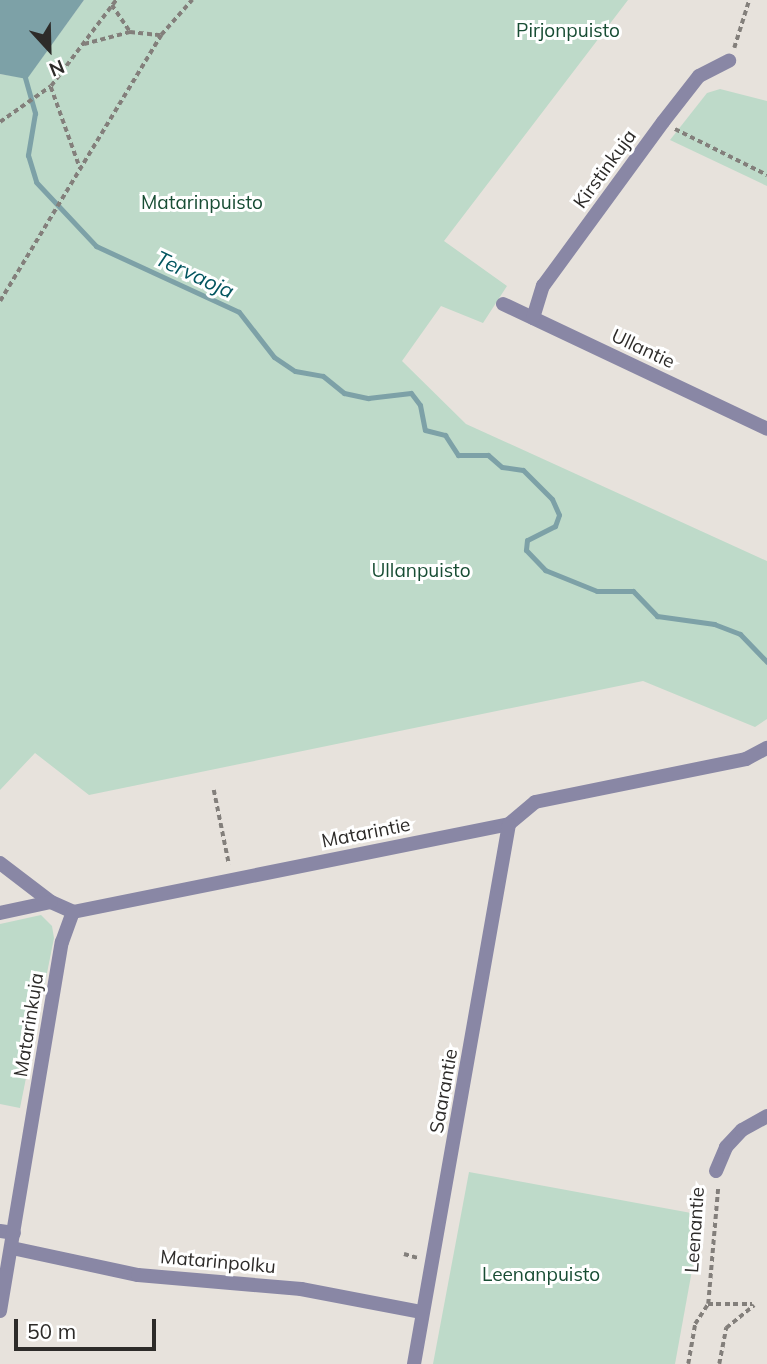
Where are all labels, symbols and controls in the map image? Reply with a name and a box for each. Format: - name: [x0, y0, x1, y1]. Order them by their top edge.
- north arrow: [14, 14, 84, 84]
- park label: Pirjonpuisto: [516, 20, 620, 42]
- text: N: [46, 55, 68, 82]
- street label: Kirstinkuja: [569, 125, 641, 213]
- park label: Matarinpuisto: [141, 192, 263, 214]
- water label: Tervaoja: [152, 245, 238, 303]
- street label: Ullantie: [608, 325, 678, 373]
- park label: Ullanpuisto: [371, 560, 471, 582]
- street label: Matarintie: [320, 813, 412, 853]
- street label: Matarinkuja: [10, 971, 48, 1079]
- street label: Saarantie: [425, 1047, 463, 1135]
- street label: Leenantie: [681, 1186, 709, 1274]
- street label: Matarinpolku: [159, 1246, 277, 1278]
- park label: Leenanpuisto: [482, 1264, 600, 1286]
- scale bar: [18, 1304, 159, 1348]
- text: 50 m: [27, 1318, 76, 1344]

